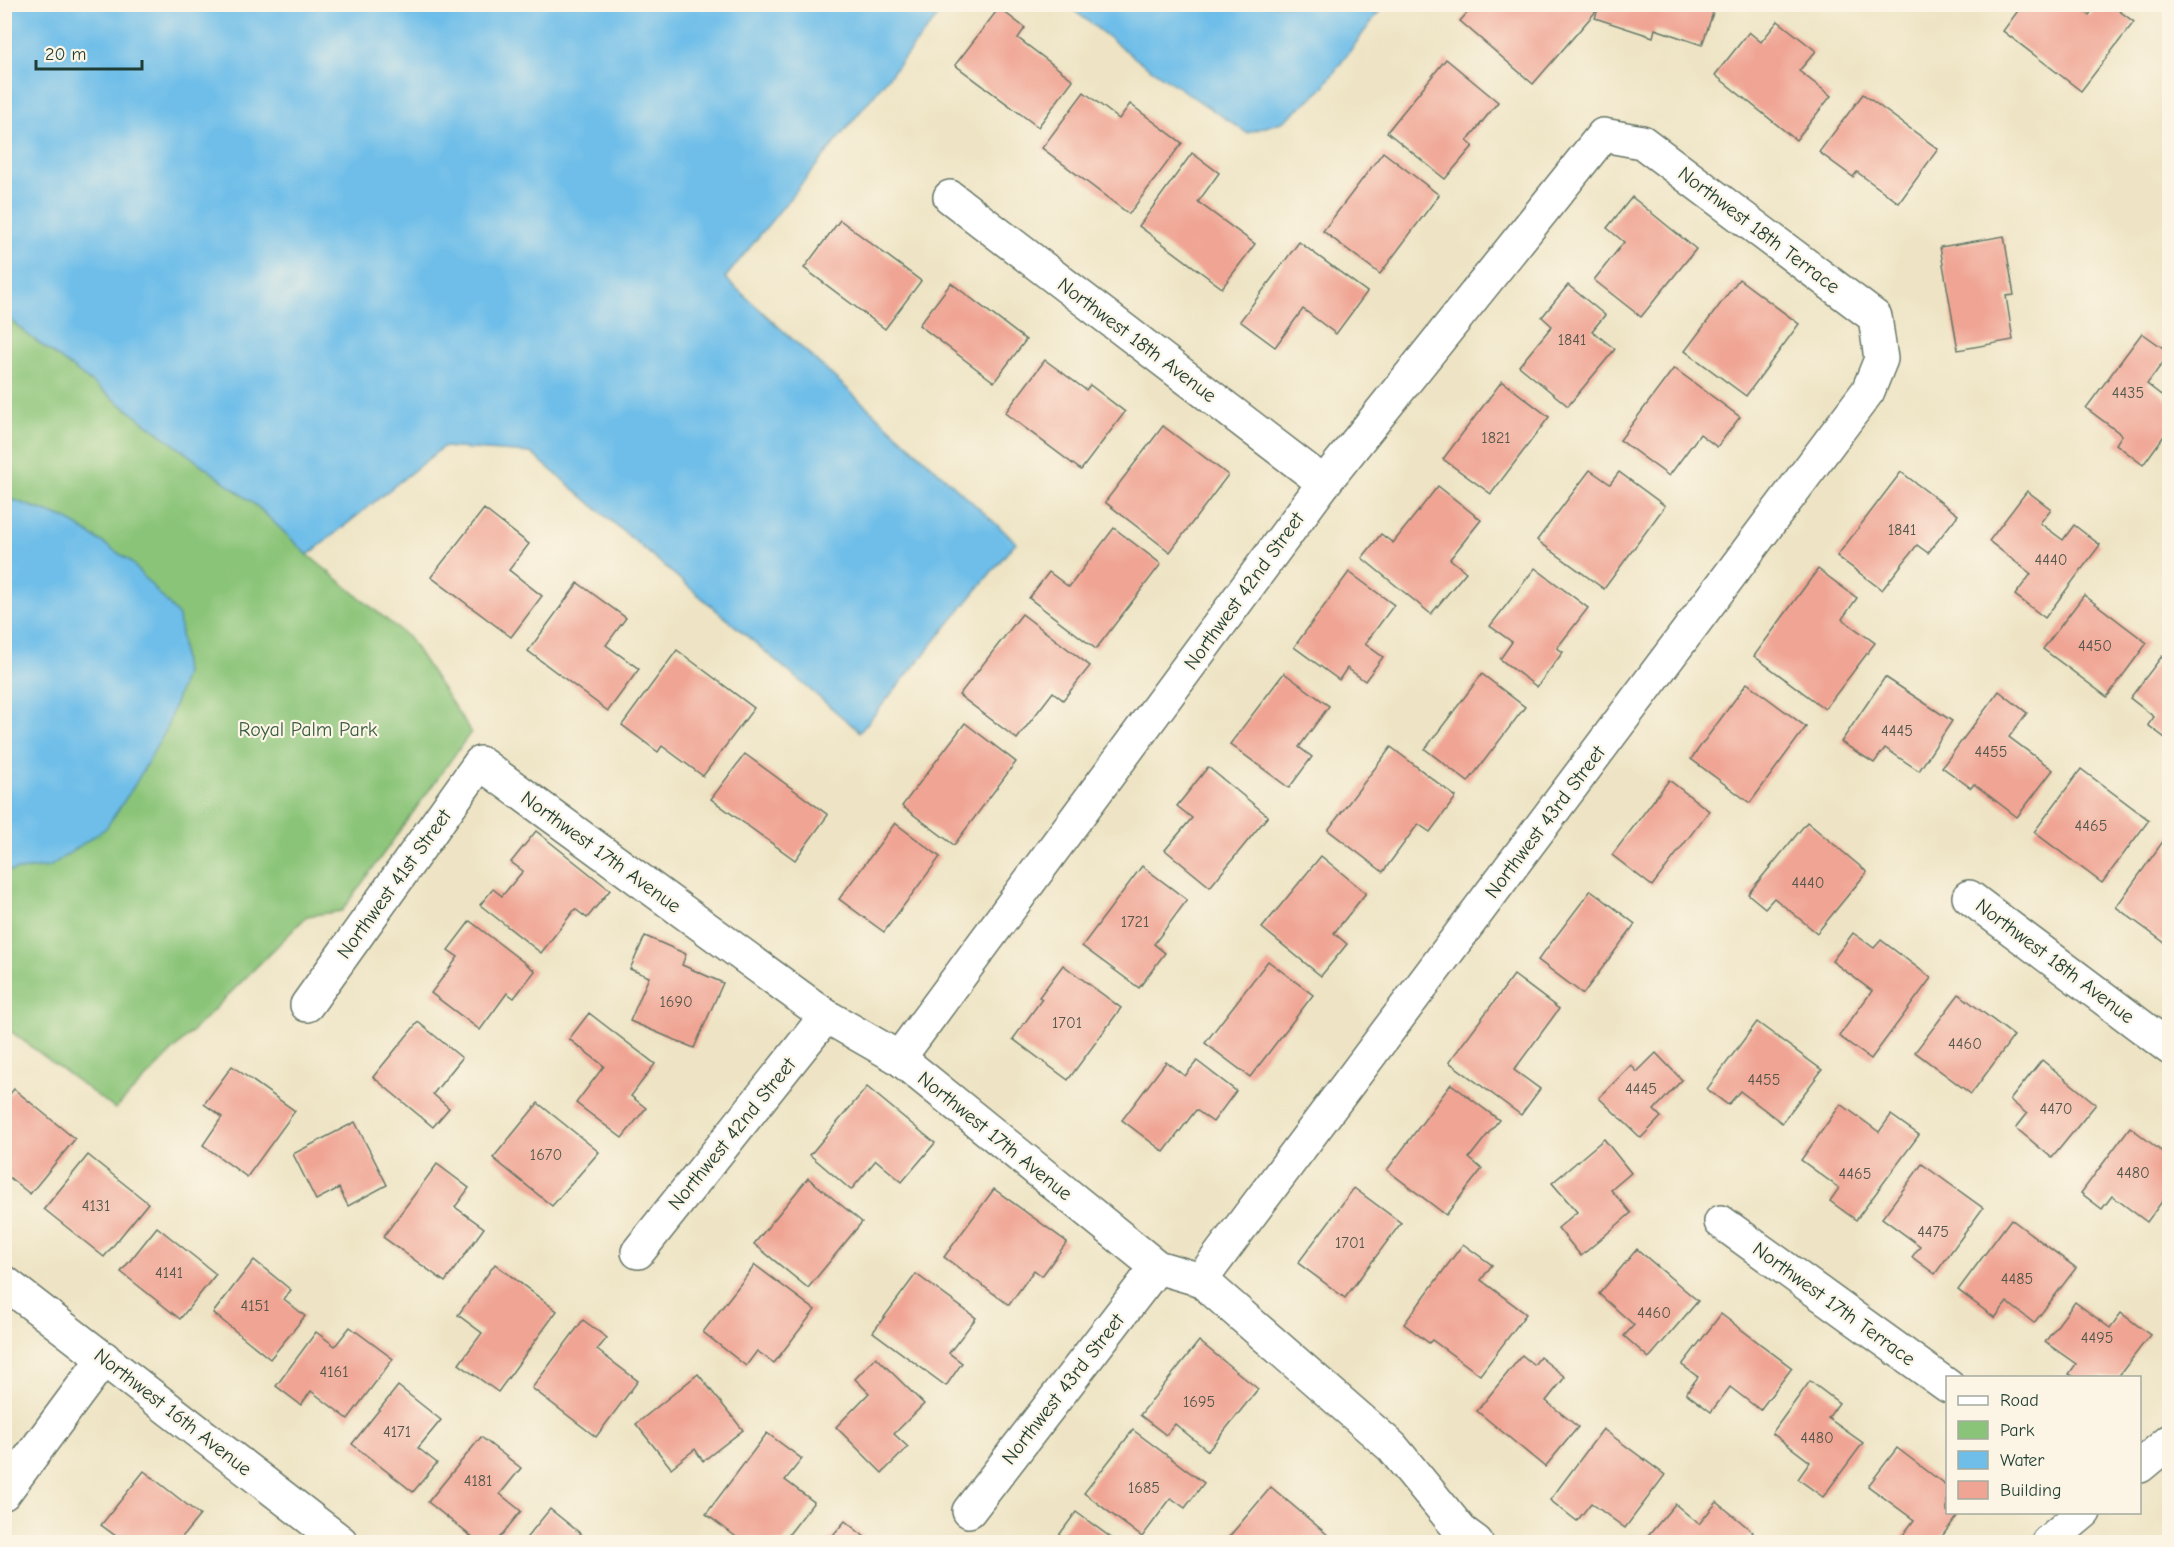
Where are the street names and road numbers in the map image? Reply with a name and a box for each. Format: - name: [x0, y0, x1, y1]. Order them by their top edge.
- street label: Northwest 18th Terrace: [1674, 162, 1844, 298]
- street label: Northwest 18th Avenue: [1053, 273, 1221, 407]
- street label: Northwest 42nd Street: [1179, 507, 1310, 674]
- street label: Northwest 43rd Street: [1480, 740, 1611, 903]
- street label: Northwest 17th Avenue: [517, 786, 685, 918]
- street label: Northwest 41st Street: [332, 804, 457, 963]
- street label: Northwest 18th Avenue: [1971, 894, 2139, 1028]
- street label: Northwest 42nd Street: [664, 1052, 801, 1215]
- street label: Northwest 17th Avenue: [913, 1067, 1077, 1205]
- street label: Northwest 17th Terrace: [1748, 1237, 1920, 1371]
- street label: Northwest 43rd Street: [997, 1308, 1130, 1469]
- street label: Northwest 16th Avenue: [90, 1343, 256, 1481]

